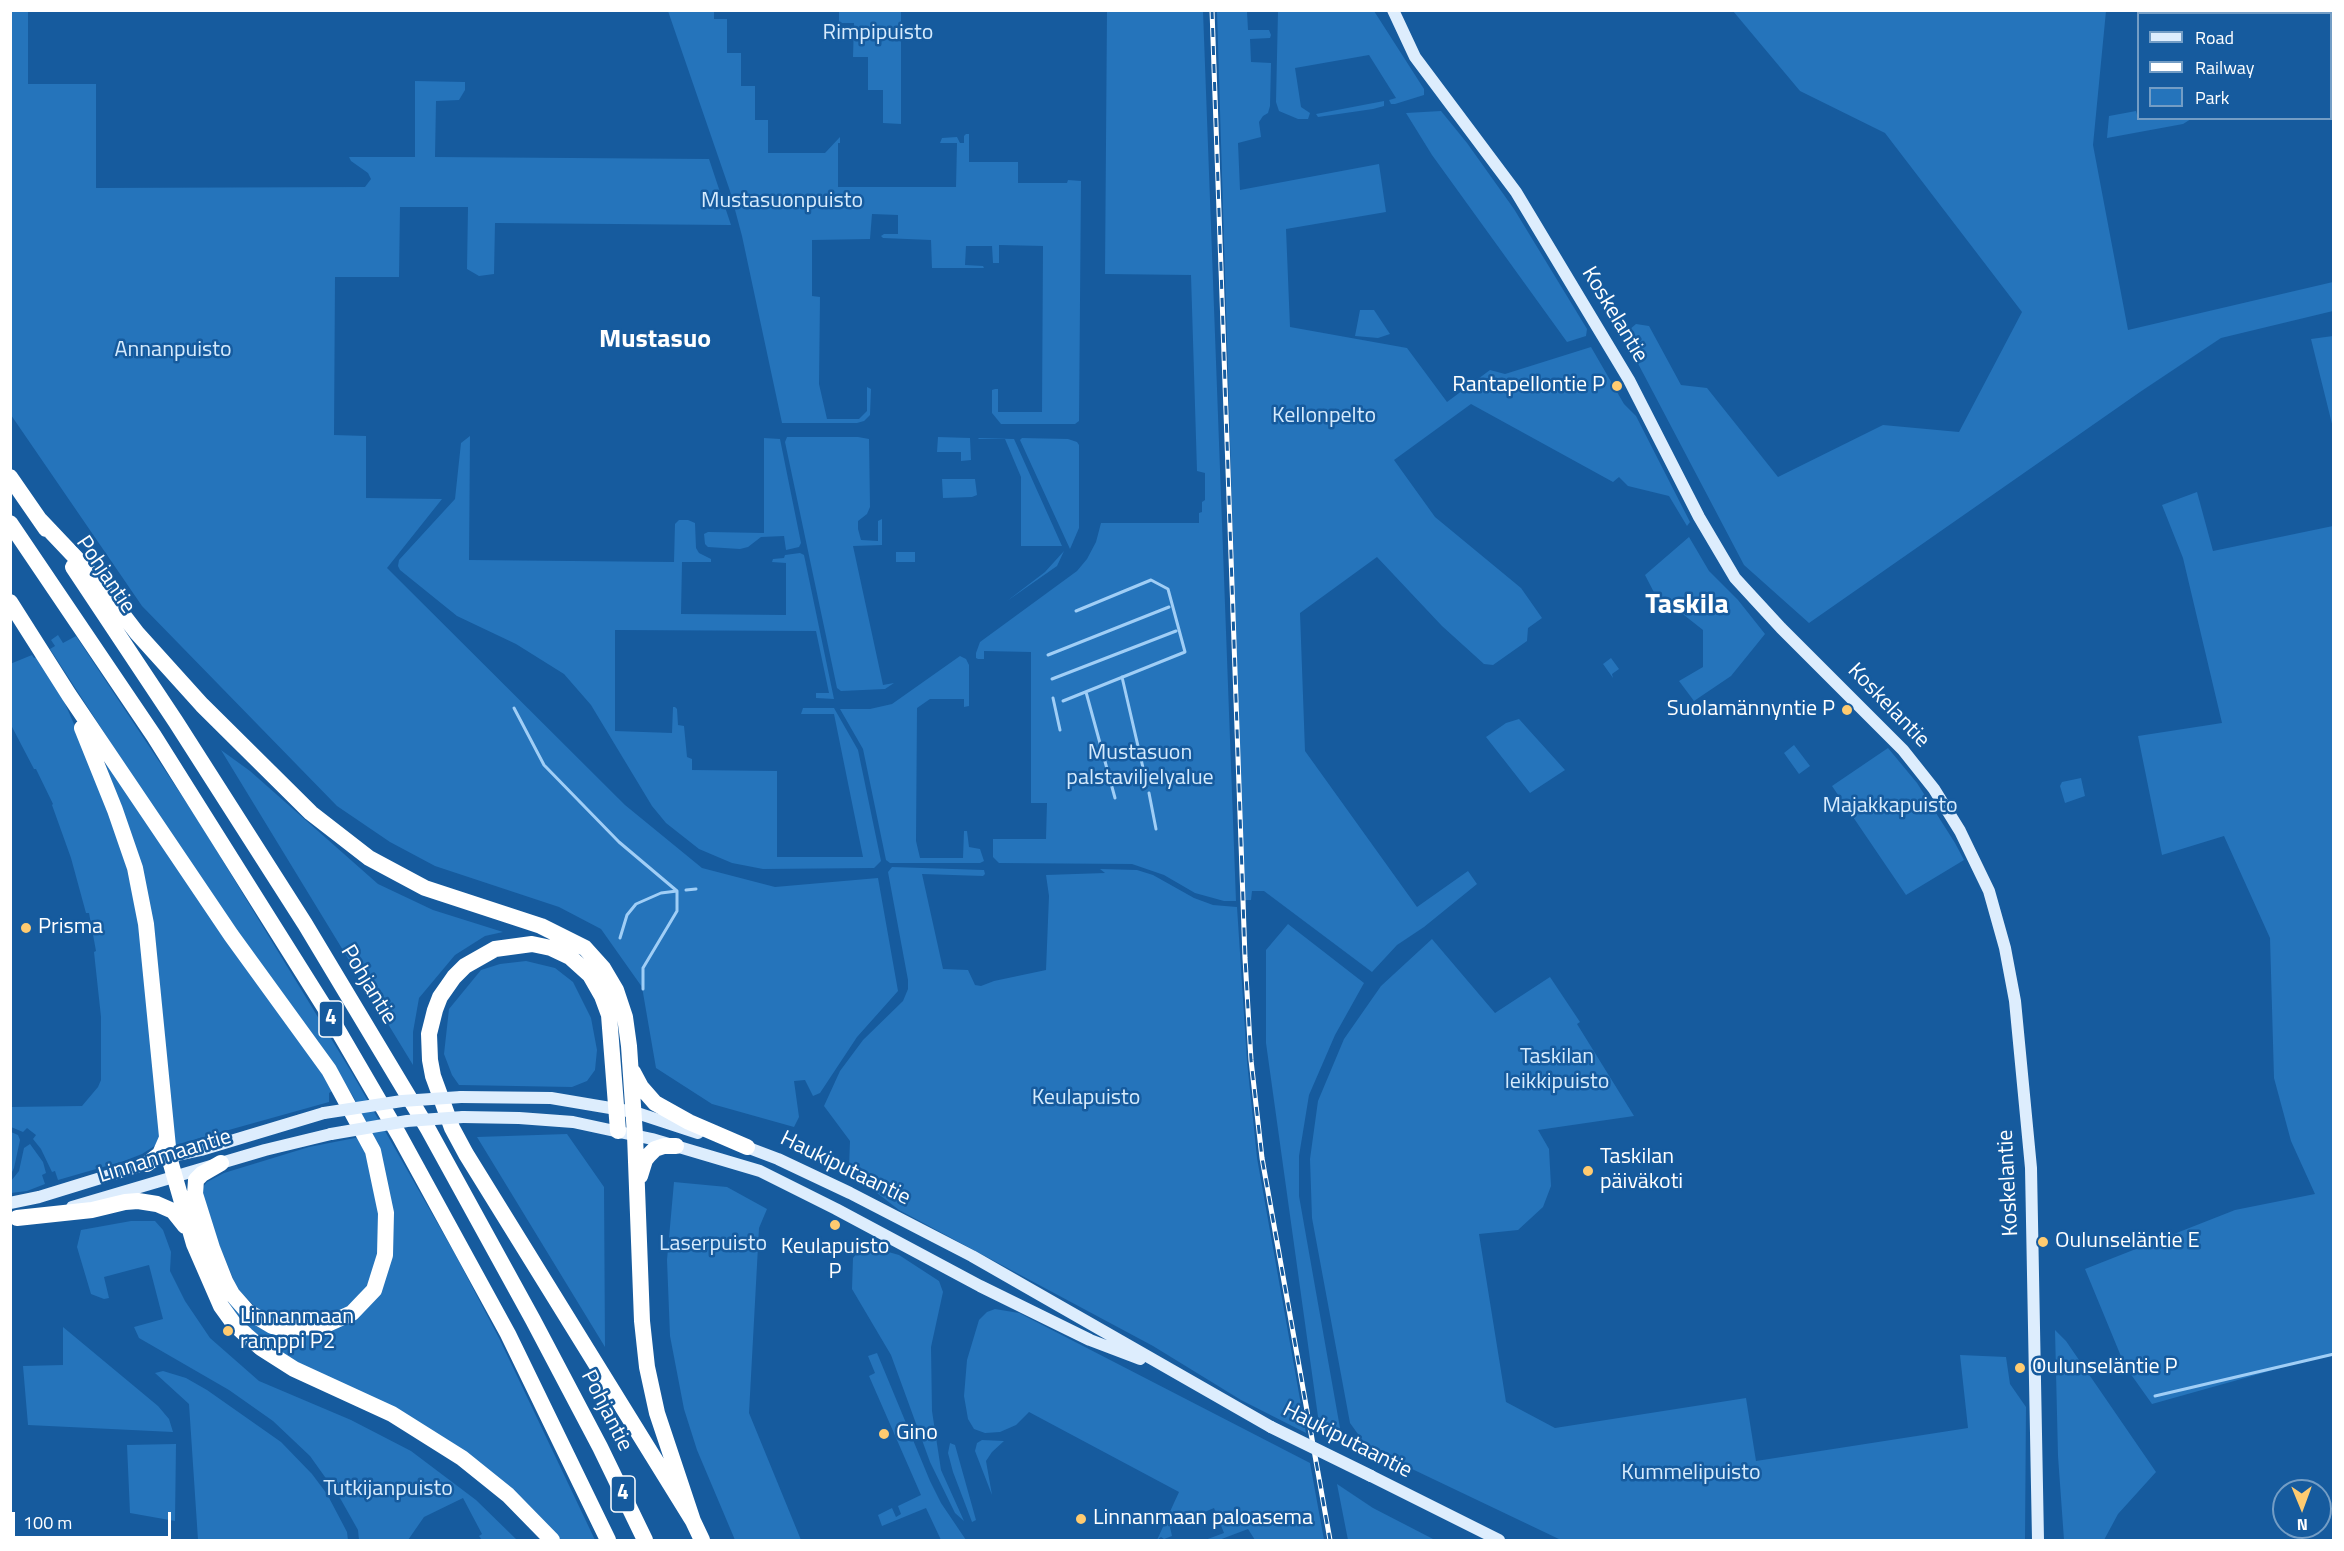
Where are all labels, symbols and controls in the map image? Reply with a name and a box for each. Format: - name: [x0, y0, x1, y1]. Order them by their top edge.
- legend: [2137, 12, 2332, 120]
- park label: Rimpipuisto: [823, 21, 933, 47]
- text: Road: [2195, 24, 2234, 51]
- text: Railway: [2195, 54, 2254, 81]
- text: Park: [2195, 84, 2229, 111]
- park label: Mustasuonpuisto: [701, 189, 863, 215]
- street label: Koskelantie: [1575, 262, 1653, 368]
- district label: Mustasuo: [599, 325, 711, 357]
- park label: Annanpuisto: [114, 338, 232, 364]
- place label: Rantapellontie P: [1452, 373, 1605, 399]
- marker: Rantapellontie P: [1610, 379, 1624, 393]
- park label: Kellonpelto: [1272, 404, 1376, 430]
- street label: Pohjantie: [70, 531, 140, 619]
- district label: Taskila: [1645, 589, 1729, 623]
- street label: Koskelantie: [1841, 658, 1935, 754]
- place label: Suolamännyntie P: [1667, 697, 1835, 723]
- marker: Suolamännyntie P: [1840, 703, 1854, 717]
- park label: Mustasuon palstaviljelyalue: [1066, 741, 1214, 792]
- park label: Majakkapuisto: [1822, 794, 1958, 820]
- place label: Prisma: [38, 915, 103, 941]
- marker: Prisma: [19, 921, 33, 935]
- street label: Pohjantie: [334, 941, 402, 1029]
- road number: 4: [319, 1001, 343, 1037]
- park label: Taskilan leikkipuisto: [1505, 1045, 1609, 1096]
- park label: Keulapuisto: [1032, 1086, 1140, 1112]
- street label: Linnanmaantie: [95, 1124, 235, 1190]
- street label: Haukiputaantie: [776, 1126, 914, 1212]
- street label: Koskelantie: [1993, 1129, 2025, 1237]
- place label: Taskilan päiväkoti: [1600, 1145, 1683, 1196]
- marker: Taskilan päiväkoti: [1581, 1164, 1595, 1178]
- marker: Keulapuisto P: [828, 1218, 842, 1232]
- place label: Oulunseläntie E: [2055, 1229, 2200, 1255]
- park label: Laserpuisto: [659, 1232, 767, 1258]
- place label: Keulapuisto P: [781, 1235, 889, 1286]
- marker: Oulunseläntie E: [2036, 1235, 2050, 1249]
- place label: Linnanmaan ramppi P2: [240, 1305, 354, 1356]
- marker: Linnanmaan ramppi P2: [221, 1324, 235, 1338]
- place label: Oulunseläntie P: [2032, 1355, 2178, 1381]
- marker: Oulunseläntie P: [2013, 1361, 2027, 1375]
- street label: Pohjantie: [574, 1366, 638, 1456]
- street label: Haukiputaantie: [1278, 1397, 1416, 1485]
- place label: Gino: [896, 1421, 938, 1447]
- marker: Gino: [877, 1427, 891, 1441]
- park label: Kummelipuisto: [1621, 1461, 1761, 1487]
- road number: 4: [611, 1476, 635, 1512]
- park label: Tutkijanpuisto: [323, 1477, 453, 1503]
- north arrow: [2272, 1479, 2332, 1539]
- scale bar: [15, 1500, 174, 1538]
- place label: Linnanmaan paloasema: [1093, 1506, 1313, 1532]
- text: 100 m: [23, 1509, 72, 1536]
- marker: Linnanmaan paloasema: [1074, 1512, 1088, 1526]
- text: N: [2297, 1513, 2308, 1537]

